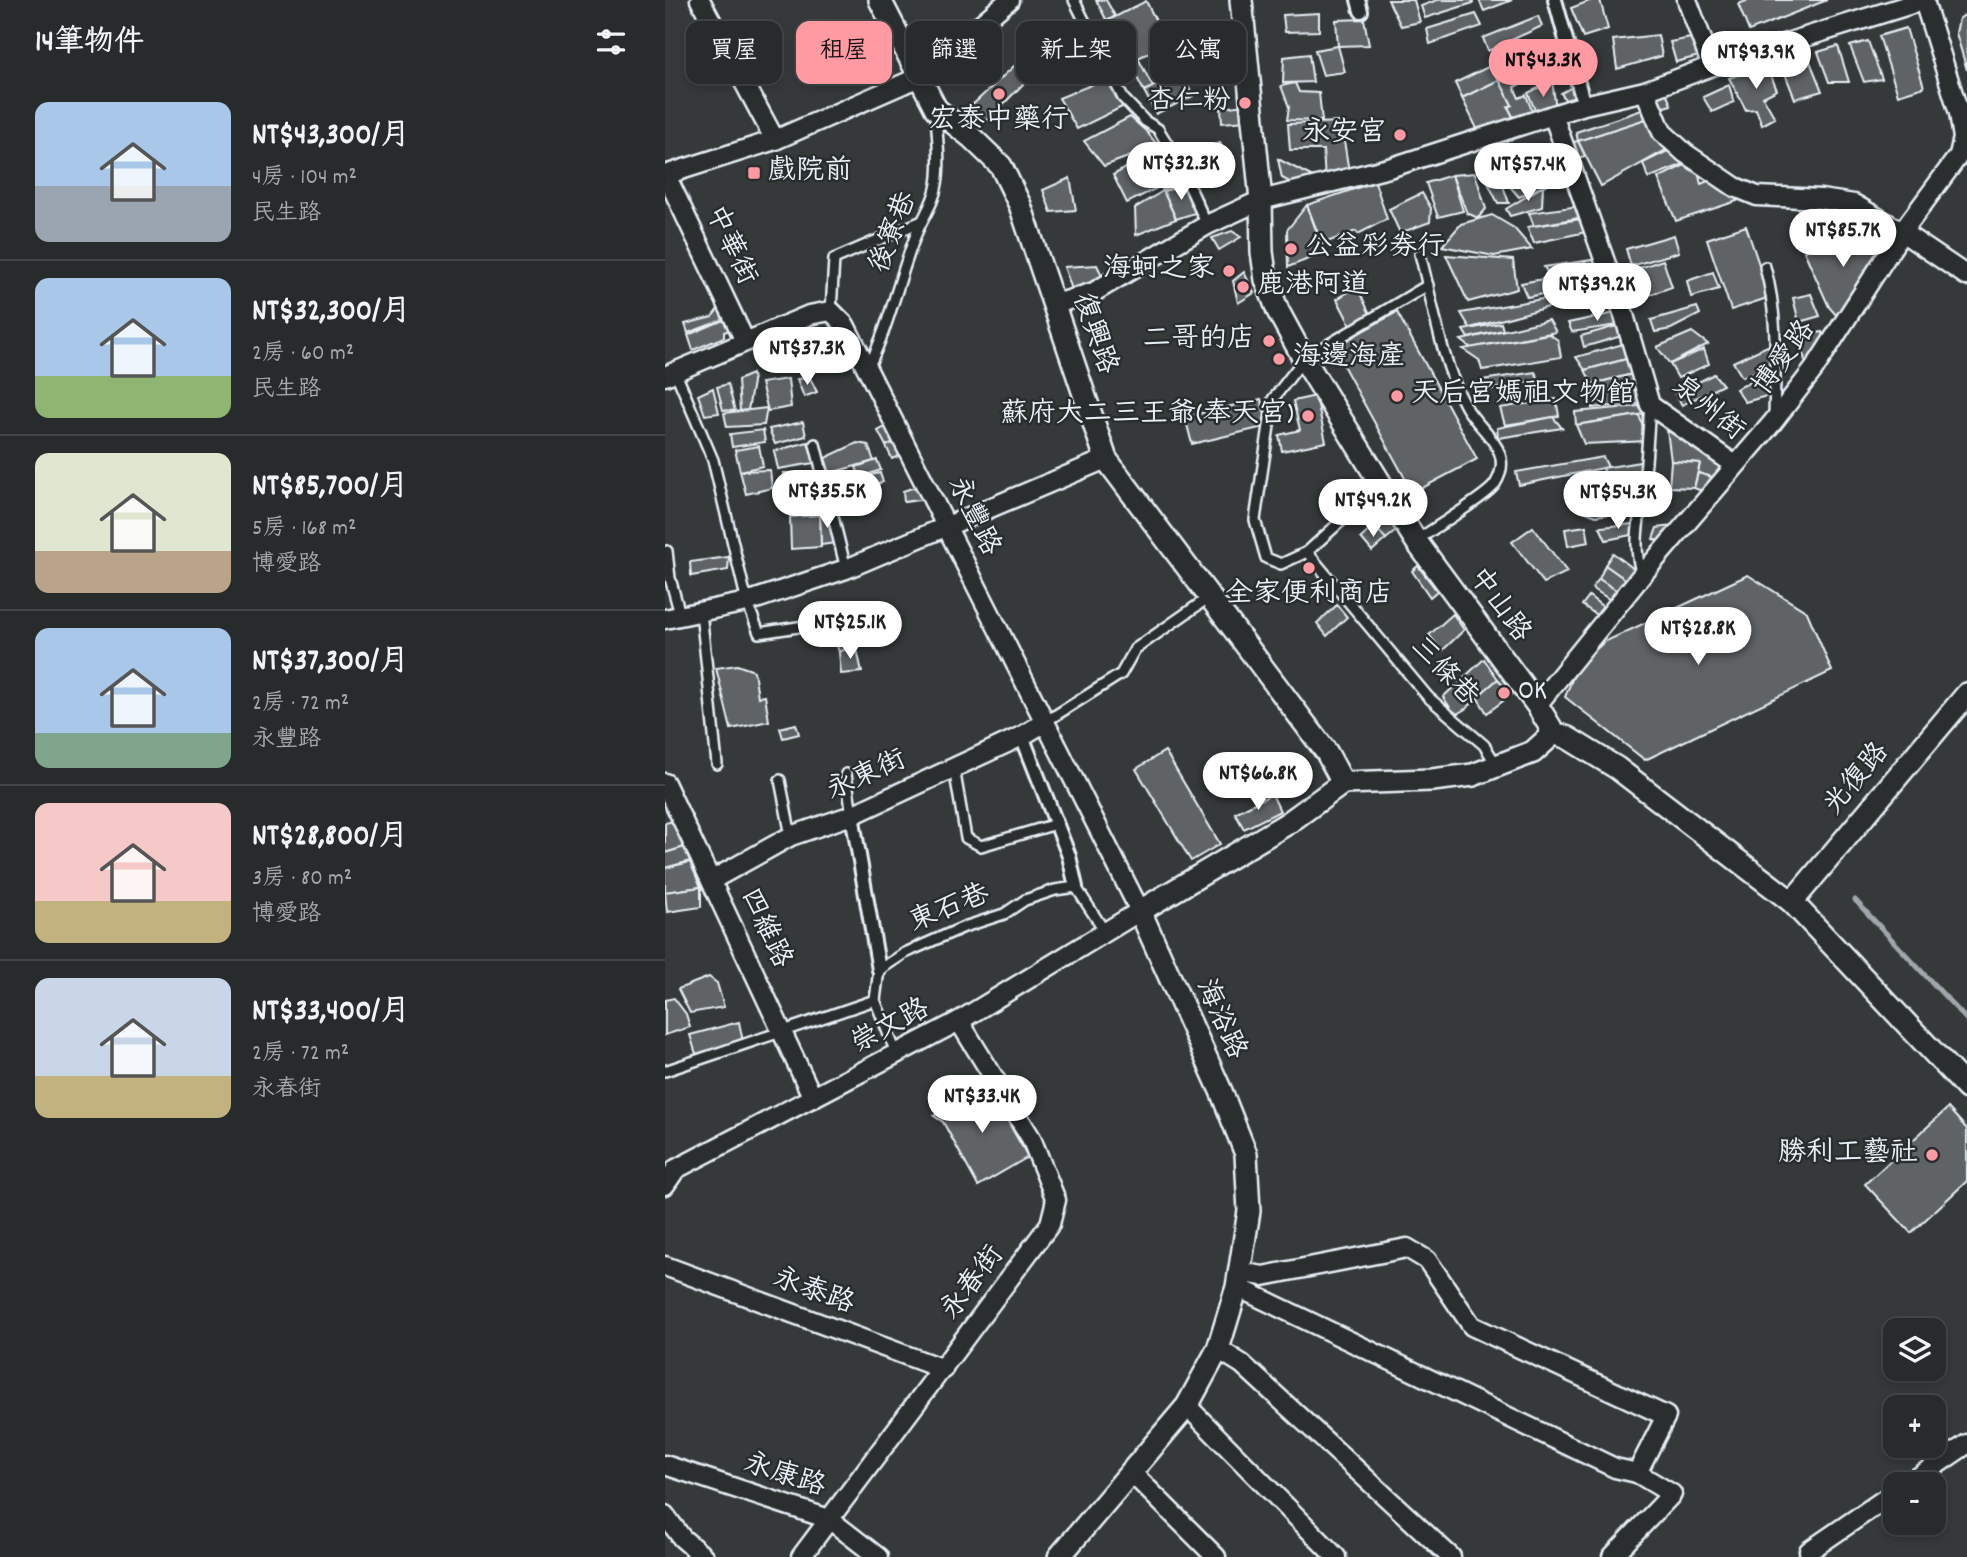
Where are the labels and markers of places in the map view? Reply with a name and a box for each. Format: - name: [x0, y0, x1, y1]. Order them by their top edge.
- pin: NT$93.9K: [1684, 32, 1828, 91]
- pin: NT$43.3K: [1471, 40, 1615, 99]
- place label: 杏仁粉: [1147, 83, 1231, 123]
- marker: 宏泰中藥行: [991, 86, 1007, 102]
- marker: 杏仁粉: [1237, 95, 1253, 111]
- place label: 宏泰中藥行: [929, 102, 1069, 142]
- place label: 永安宮: [1302, 115, 1386, 155]
- marker: 永安宮: [1392, 127, 1408, 143]
- pin: NT$32.3K: [1109, 142, 1253, 202]
- pin: NT$57.4K: [1456, 144, 1600, 203]
- place label: 戲院前: [768, 153, 852, 193]
- marker: 戲院前: [746, 165, 762, 181]
- pin: NT$85.7K: [1771, 210, 1915, 269]
- place label: 公益彩券行: [1305, 229, 1445, 269]
- marker: 公益彩券行: [1283, 241, 1299, 257]
- place label: 海蚵之家: [1103, 251, 1215, 291]
- marker: 海蚵之家: [1221, 263, 1237, 279]
- pin: NT$39.2K: [1525, 264, 1669, 323]
- place label: 鹿港阿道: [1257, 267, 1369, 307]
- marker: 鹿港阿道: [1235, 279, 1251, 295]
- place label: 二哥的店: [1143, 321, 1255, 361]
- pin: NT$37.3K: [735, 328, 879, 387]
- marker: 二哥的店: [1261, 333, 1277, 349]
- place label: 海邊海產: [1293, 339, 1405, 379]
- marker: 海邊海產: [1271, 351, 1287, 367]
- place label: 天后宮媽祖文物館: [1411, 376, 1635, 416]
- marker: 天后宮媽祖文物館: [1389, 388, 1405, 404]
- place label: 蘇府大二三王爺(奉天宮): [1000, 396, 1294, 436]
- marker: 蘇府大二三王爺(奉天宮): [1300, 408, 1316, 424]
- pin: NT$35.5K: [755, 470, 899, 530]
- pin: NT$54.3K: [1546, 472, 1690, 531]
- pin: NT$49.2K: [1301, 480, 1445, 539]
- marker: 全家便利商店: [1301, 560, 1317, 576]
- place label: 全家便利商店: [1225, 576, 1393, 616]
- pin: NT$25.1K: [778, 602, 922, 661]
- pin: NT$28.8K: [1626, 608, 1770, 667]
- place label: OK: [1518, 673, 1547, 713]
- marker: OK: [1496, 685, 1512, 701]
- pin: NT$66.8K: [1186, 752, 1330, 812]
- pin: NT$33.4K: [910, 1076, 1054, 1135]
- place label: 勝利工藝社: [1778, 1135, 1918, 1175]
- marker: 勝利工藝社: [1924, 1147, 1940, 1163]

